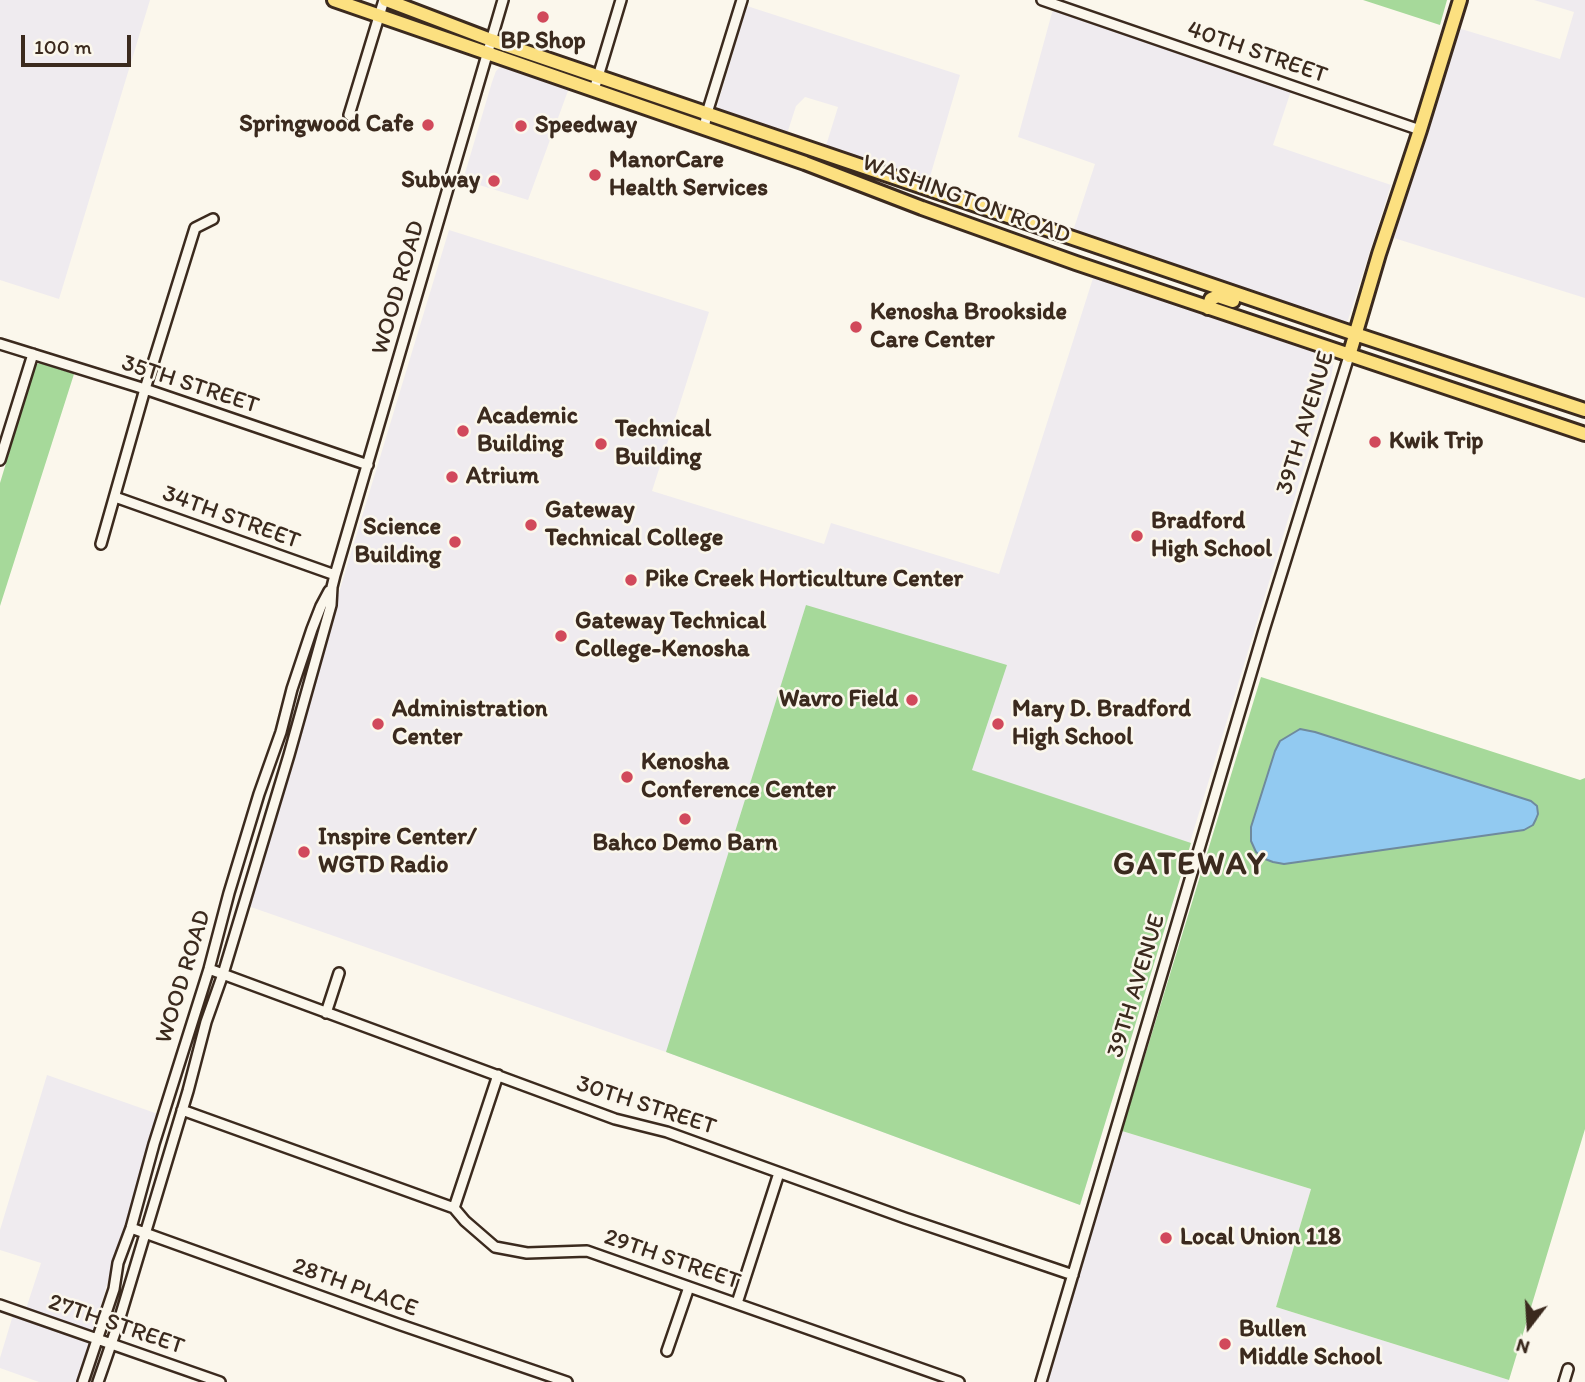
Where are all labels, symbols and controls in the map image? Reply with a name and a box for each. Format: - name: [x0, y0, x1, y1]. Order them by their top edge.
- marker: BP Shop: [535, 9, 551, 25]
- street label: 40TH STREET: [1183, 16, 1331, 90]
- scale bar: [24, 21, 135, 65]
- place label: BP Shop: [500, 28, 586, 56]
- text: 100 m: [34, 34, 92, 59]
- place label: Springwood Cafe: [239, 111, 414, 139]
- place label: Speedway: [535, 112, 637, 140]
- marker: Springwood Cafe: [420, 117, 436, 133]
- marker: Speedway: [513, 118, 529, 134]
- place label: ManorCare Health Services: [609, 147, 768, 203]
- street label: WASHINGTON ROAD: [858, 149, 1074, 251]
- place label: Subway: [401, 167, 480, 195]
- marker: ManorCare Health Services: [587, 167, 603, 183]
- marker: Subway: [486, 173, 502, 189]
- street label: WOOD ROAD: [366, 218, 432, 358]
- place label: Kenosha Brookside Care Center: [870, 299, 1067, 355]
- marker: Kenosha Brookside Care Center: [848, 319, 864, 335]
- street label: 39TH AVENUE: [1271, 348, 1341, 498]
- street label: 35TH STREET: [118, 349, 262, 421]
- place label: Academic Building: [477, 403, 578, 459]
- place label: Technical Building: [615, 416, 711, 472]
- marker: Academic Building: [455, 423, 471, 439]
- place label: Kwik Trip: [1389, 428, 1483, 456]
- marker: Kwik Trip: [1367, 434, 1383, 450]
- marker: Technical Building: [593, 436, 609, 452]
- place label: Atrium: [466, 463, 539, 491]
- marker: Atrium: [444, 469, 460, 485]
- street label: 34TH STREET: [158, 480, 304, 556]
- place label: Gateway Technical College: [545, 497, 723, 553]
- place label: Bradford High School: [1151, 508, 1272, 564]
- place label: Science Building: [354, 514, 441, 570]
- marker: Gateway Technical College: [523, 517, 539, 533]
- marker: Bradford High School: [1129, 528, 1145, 544]
- marker: Science Building: [447, 534, 463, 550]
- place label: Pike Creek Horticulture Center: [645, 566, 963, 594]
- marker: Pike Creek Horticulture Center: [623, 572, 639, 588]
- place label: Gateway Technical College-Kenosha: [575, 608, 766, 664]
- marker: Gateway Technical College-Kenosha: [553, 628, 569, 644]
- place label: Wavro Field: [779, 686, 898, 714]
- marker: Wavro Field: [904, 692, 920, 708]
- place label: Administration Center: [392, 696, 548, 752]
- place label: Mary D. Bradford High School: [1012, 696, 1191, 752]
- marker: Administration Center: [370, 716, 386, 732]
- marker: Mary D. Bradford High School: [990, 716, 1006, 732]
- place label: Kenosha Conference Center: [641, 749, 835, 805]
- marker: Kenosha Conference Center: [619, 769, 635, 785]
- marker: Bahco Demo Barn: [677, 811, 693, 827]
- place label: Inspire Center/ WGTD Radio: [318, 824, 477, 880]
- place label: Bahco Demo Barn: [593, 830, 777, 858]
- marker: Inspire Center/ WGTD Radio: [296, 844, 312, 860]
- district label: GATEWAY: [1112, 847, 1268, 885]
- street label: WOOD ROAD: [150, 907, 218, 1047]
- street label: 39TH AVENUE: [1102, 911, 1172, 1061]
- street label: 30TH STREET: [572, 1070, 720, 1142]
- street label: 29TH STREET: [600, 1223, 744, 1297]
- place label: Local Union 118: [1180, 1224, 1341, 1252]
- marker: Local Union 118: [1158, 1230, 1174, 1246]
- street label: 28TH PLACE: [288, 1252, 422, 1324]
- street label: 27TH STREET: [44, 1288, 188, 1362]
- north arrow: [1494, 1291, 1564, 1361]
- place label: Bullen Middle School: [1239, 1316, 1382, 1372]
- text: N: [1513, 1334, 1532, 1359]
- marker: Bullen Middle School: [1217, 1336, 1233, 1352]

